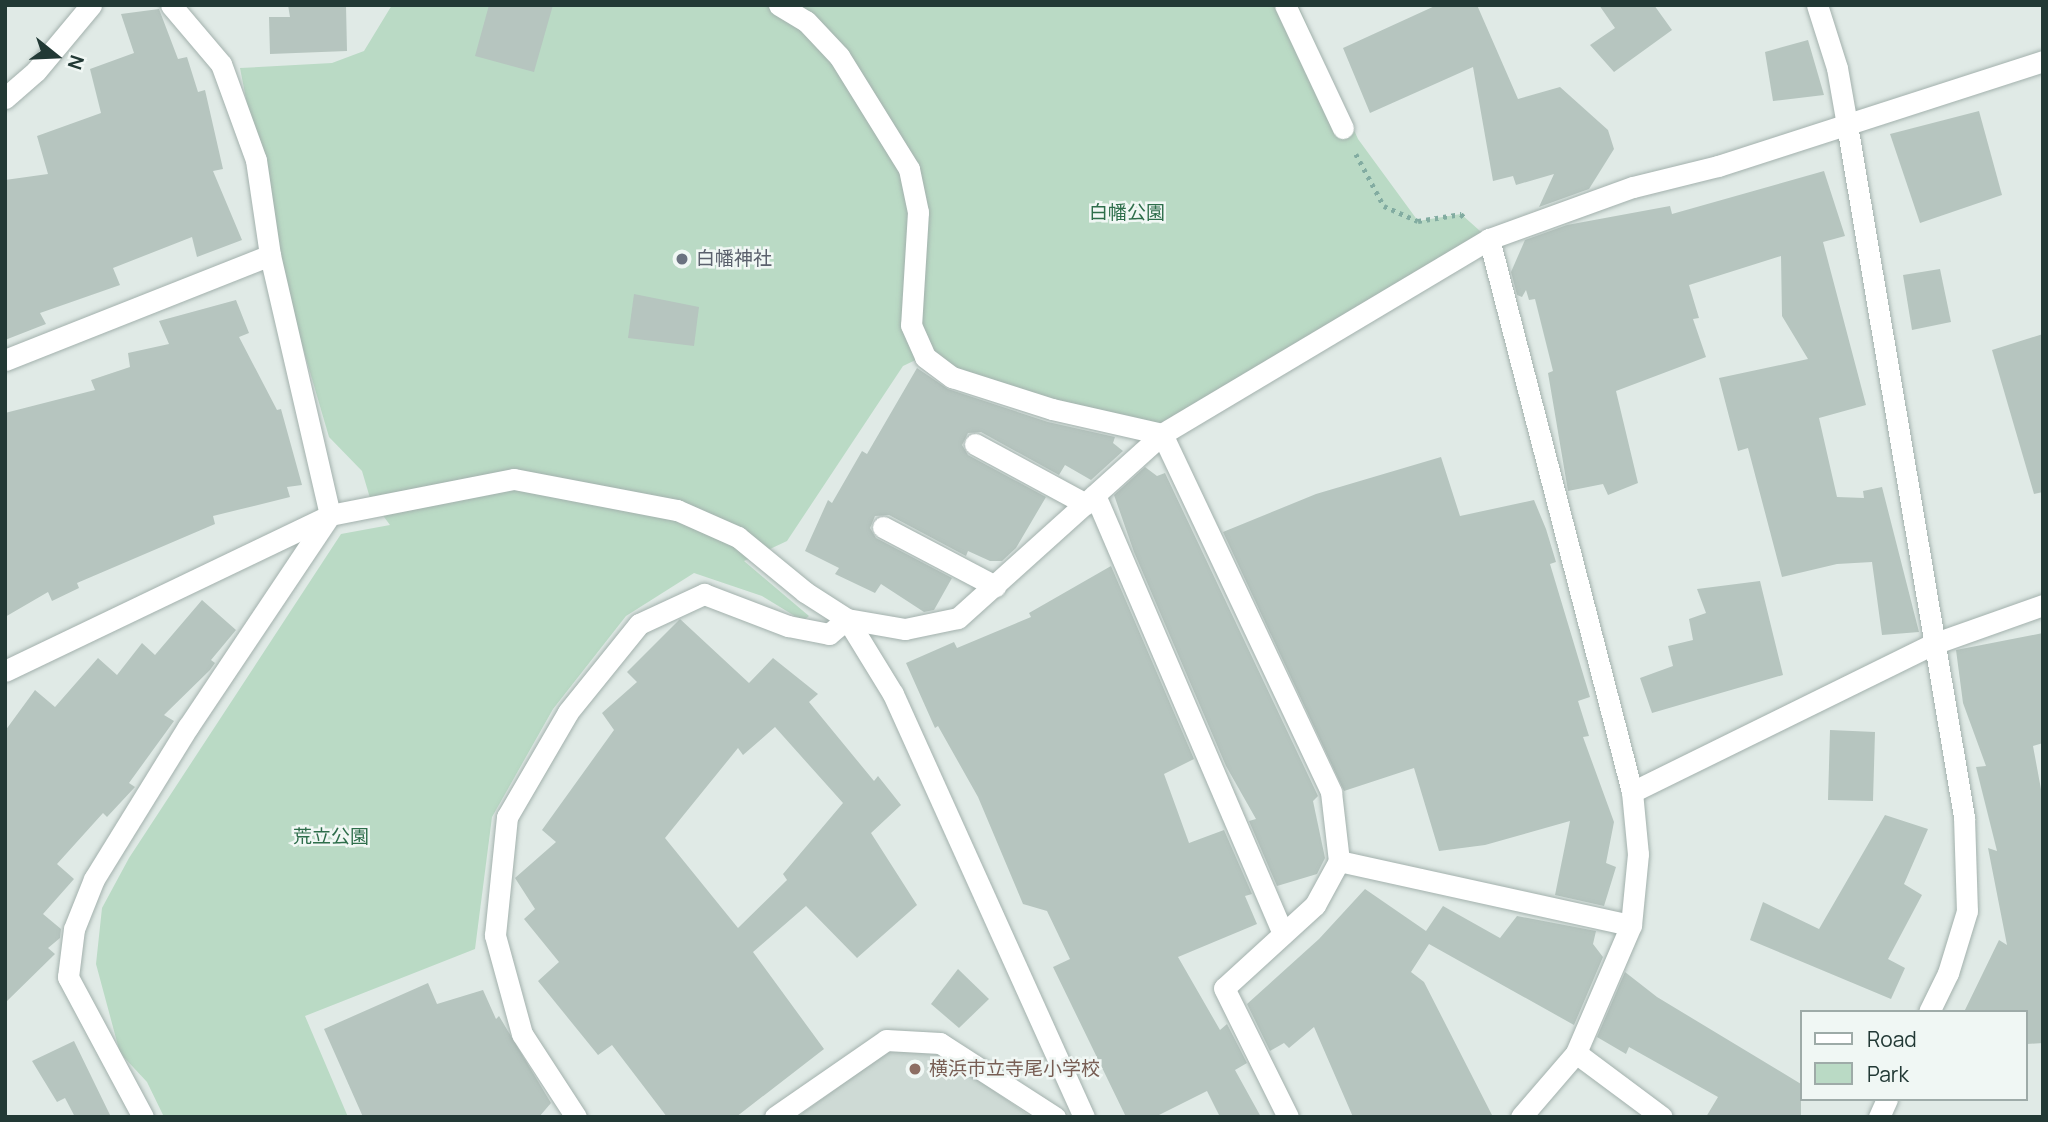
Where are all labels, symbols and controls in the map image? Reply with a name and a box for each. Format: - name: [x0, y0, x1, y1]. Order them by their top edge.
- north arrow: [21, 21, 91, 91]
- text: N: [61, 52, 90, 73]
- park label: 白幡公園: [1089, 202, 1165, 224]
- place label: 白幡神社: [696, 248, 772, 270]
- marker: 白幡神社: [674, 251, 690, 267]
- park label: 荒立公園: [293, 826, 369, 848]
- legend: [1800, 1010, 2027, 1101]
- text: Road: [1867, 1025, 1917, 1053]
- place label: 横浜市立寺尾小学校: [929, 1058, 1100, 1080]
- text: Park: [1867, 1060, 1909, 1088]
- marker: 横浜市立寺尾小学校: [907, 1061, 923, 1077]

